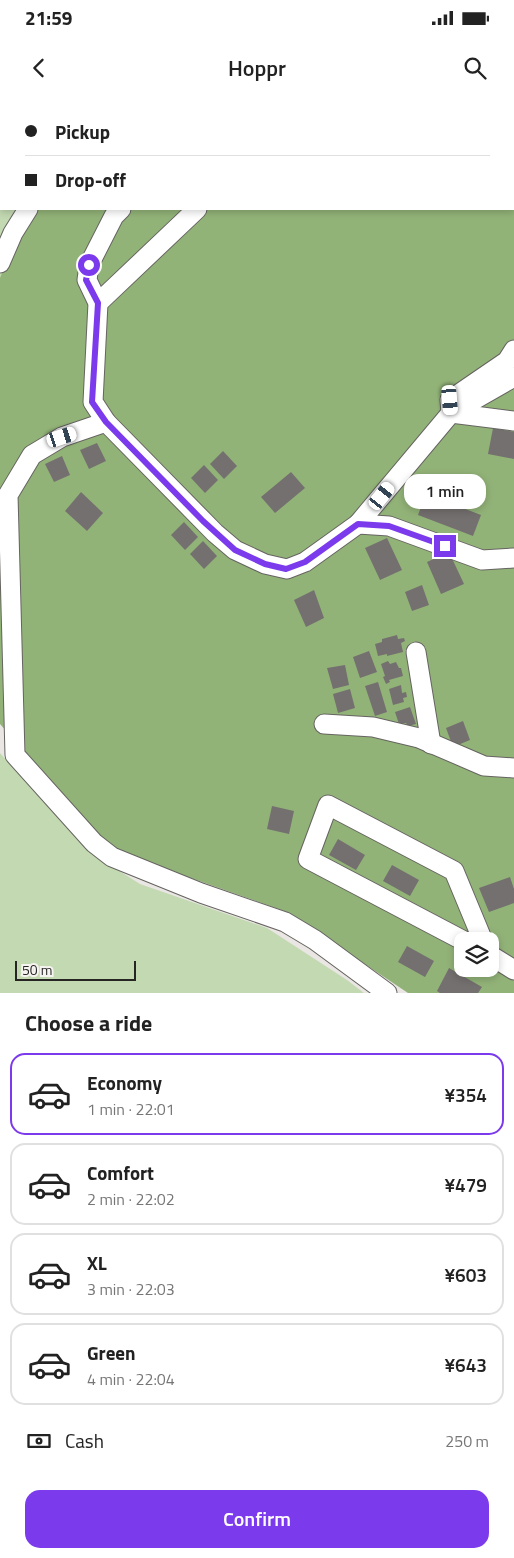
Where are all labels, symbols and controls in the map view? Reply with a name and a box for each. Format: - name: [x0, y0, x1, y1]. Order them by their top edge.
- text: 21:59: [25, 3, 72, 32]
- text: Hoppr: [228, 51, 286, 85]
- icon: back: [25, 54, 53, 82]
- icon: search: [461, 54, 489, 82]
- text: Pickup: [55, 117, 110, 146]
- text: Drop-off: [55, 165, 126, 194]
- route start: [78, 254, 100, 276]
- car: [441, 384, 458, 416]
- car: [45, 425, 78, 449]
- callout: 1 min: [404, 474, 486, 508]
- text: 1 min: [426, 479, 464, 503]
- car: [366, 480, 397, 512]
- route end: [434, 535, 456, 557]
- map controls: [454, 932, 499, 977]
- button: layers: [454, 932, 499, 977]
- scale bar: [15, 958, 136, 981]
- text: 50 m: [22, 959, 52, 980]
- text: Choose a ride: [25, 1006, 152, 1040]
- text: Economy: [87, 1068, 162, 1097]
- icon: car: [27, 1072, 72, 1117]
- text: ¥354: [444, 1080, 487, 1109]
- text: 1 min · 22:01: [87, 1097, 175, 1121]
- text: Comfort: [87, 1158, 154, 1187]
- icon: car: [27, 1162, 72, 1207]
- text: ¥479: [444, 1170, 487, 1199]
- text: 2 min · 22:02: [87, 1187, 175, 1211]
- text: XL: [87, 1248, 107, 1277]
- icon: car: [27, 1252, 72, 1297]
- text: ¥603: [444, 1260, 487, 1289]
- text: 3 min · 22:03: [87, 1277, 175, 1301]
- text: Green: [87, 1338, 136, 1367]
- icon: car: [27, 1342, 72, 1387]
- text: ¥643: [444, 1350, 487, 1379]
- text: 4 min · 22:04: [87, 1367, 175, 1391]
- text: Cash: [65, 1426, 104, 1455]
- icon: cash: [25, 1427, 53, 1455]
- text: 250 m: [445, 1429, 489, 1453]
- button: Confirm: [25, 1490, 489, 1548]

